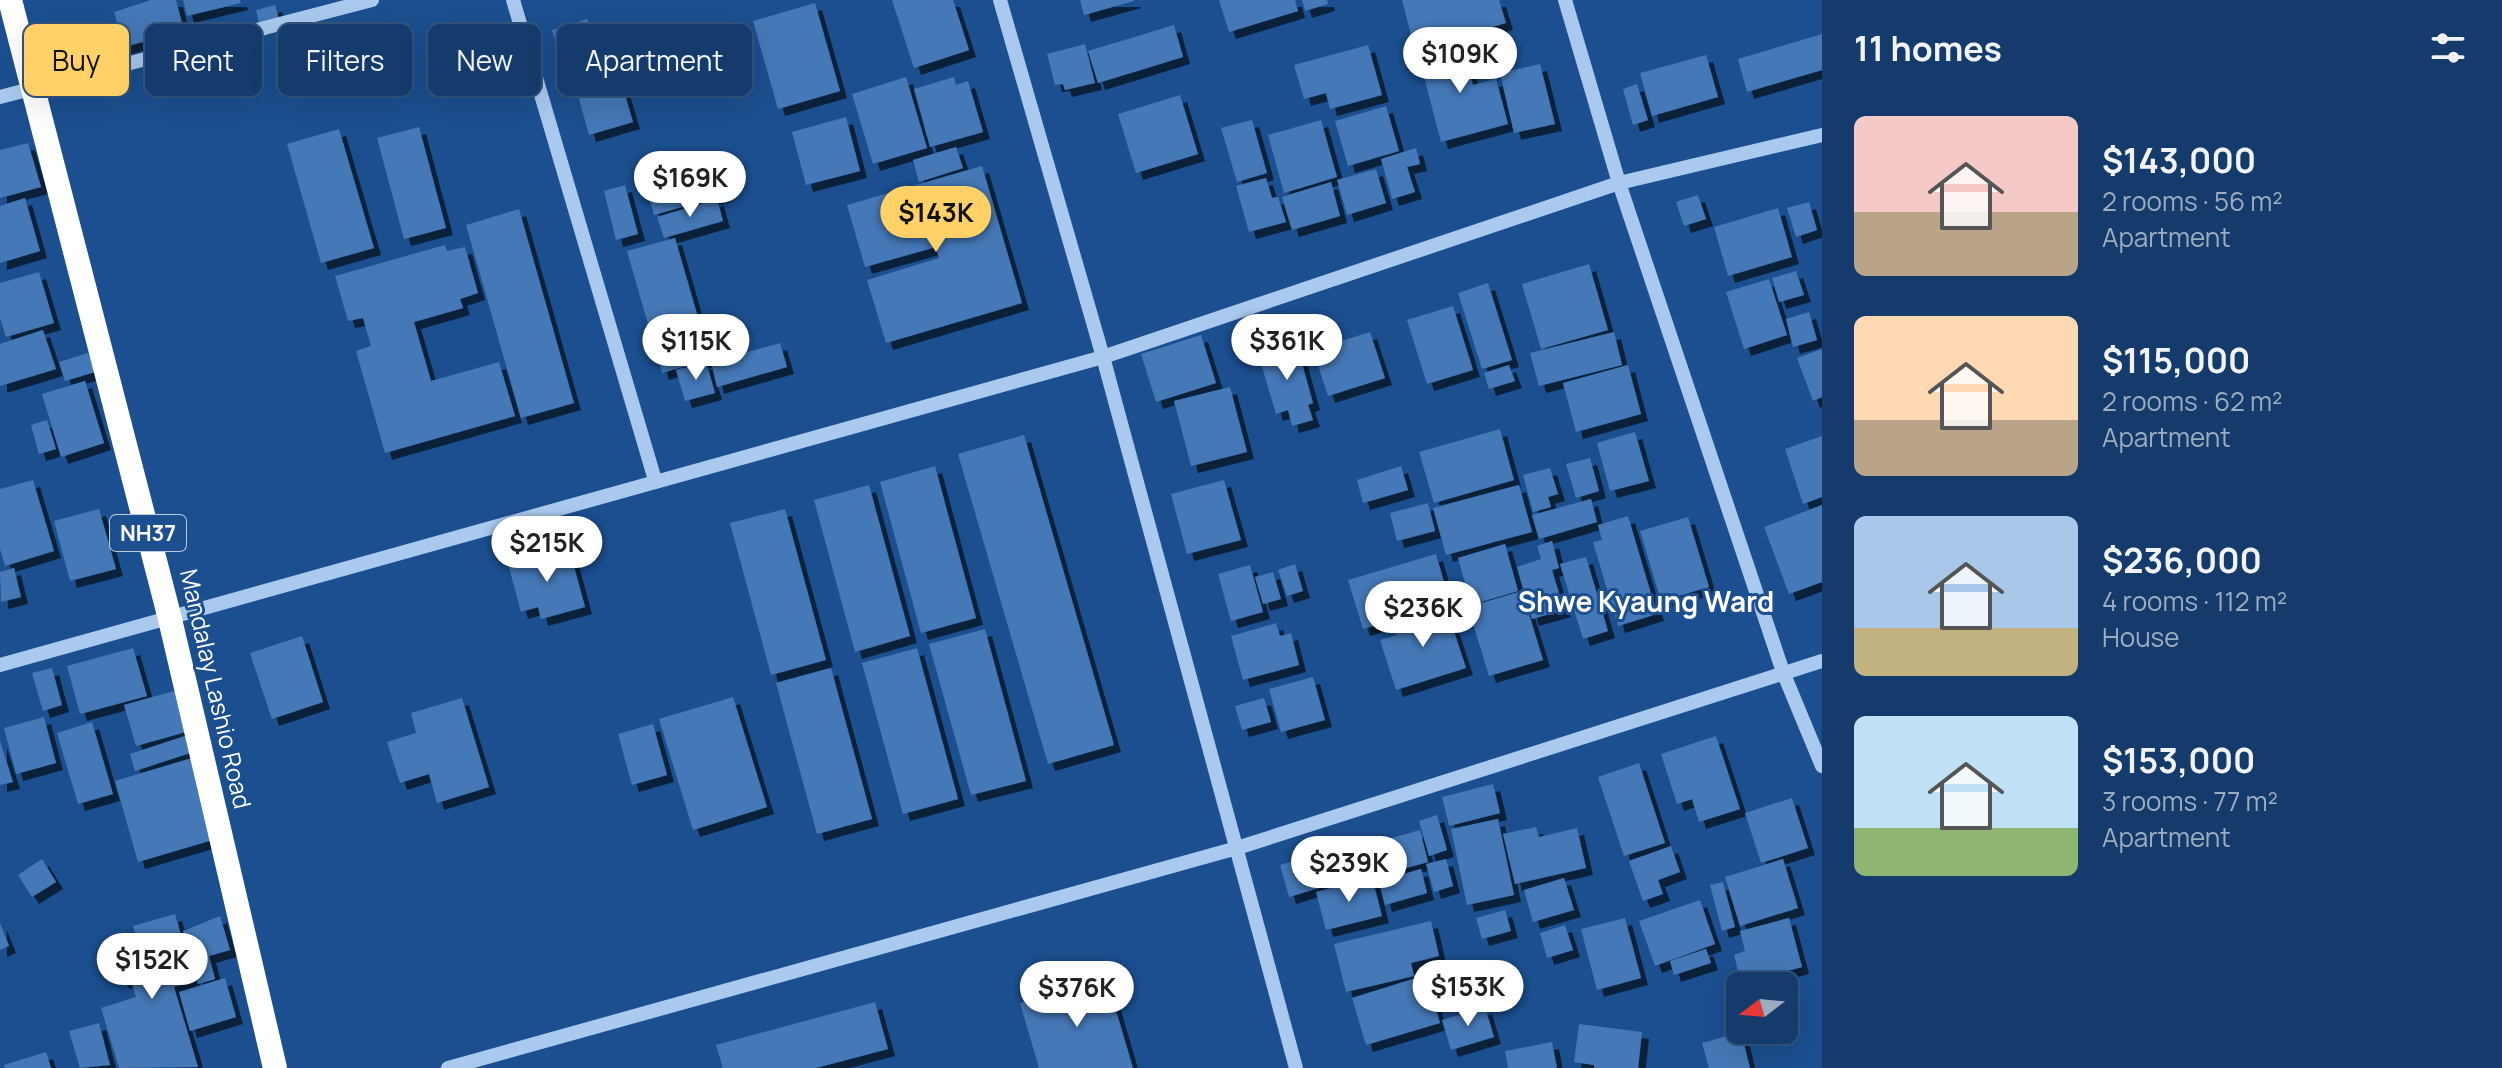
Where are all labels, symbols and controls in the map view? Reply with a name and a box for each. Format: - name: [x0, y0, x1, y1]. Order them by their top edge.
- chip: Buy: [24, 24, 129, 96]
- chip: Rent: [145, 24, 262, 96]
- chip: Filters: [278, 24, 412, 96]
- chip: New: [428, 24, 541, 96]
- chip: Apartment: [557, 24, 752, 96]
- text: 11 homes: [1854, 25, 2002, 71]
- icon: filters: [2426, 26, 2470, 70]
- pin: $109K: [1404, 27, 1516, 95]
- text: $109K: [1421, 35, 1499, 71]
- text: $143,000: [2102, 137, 2256, 183]
- icon: home: [1918, 148, 2014, 244]
- pin: $169K: [634, 151, 746, 219]
- text: $169K: [652, 159, 728, 195]
- text: 2 rooms · 56 m²: [2102, 183, 2283, 219]
- pin: $143K: [880, 186, 992, 254]
- text: $143K: [898, 194, 974, 230]
- text: Apartment: [2102, 219, 2231, 255]
- pin: $115K: [640, 314, 752, 382]
- pin: $361K: [1231, 314, 1343, 382]
- text: $115K: [660, 322, 732, 358]
- text: $361K: [1249, 322, 1325, 358]
- text: $115,000: [2102, 337, 2251, 383]
- icon: home: [1918, 348, 2014, 444]
- text: 2 rooms · 62 m²: [2102, 383, 2282, 419]
- text: Apartment: [2102, 419, 2231, 455]
- road number: NH37: [110, 515, 186, 551]
- pin: $215K: [491, 516, 603, 584]
- text: $215K: [509, 524, 585, 560]
- text: $236,000: [2102, 537, 2262, 583]
- icon: home: [1918, 548, 2014, 644]
- street label: Mandalay Lashio Road: [173, 566, 260, 812]
- pin: $236K: [1367, 581, 1479, 649]
- district label: Shwe Kyaung Ward: [1518, 582, 1774, 620]
- text: 4 rooms · 112 m²: [2102, 583, 2287, 619]
- text: $236K: [1383, 589, 1463, 625]
- text: House: [2102, 619, 2179, 655]
- text: $153,000: [2102, 737, 2255, 783]
- icon: home: [1918, 748, 2014, 844]
- text: 3 rooms · 77 m²: [2102, 783, 2278, 819]
- text: Apartment: [2102, 819, 2231, 855]
- pin: $239K: [1293, 836, 1405, 904]
- text: $239K: [1309, 844, 1389, 880]
- pin: $152K: [96, 933, 208, 1001]
- text: $152K: [115, 941, 189, 977]
- pin: $153K: [1412, 960, 1524, 1028]
- pin: $376K: [1021, 961, 1133, 1029]
- text: $153K: [1431, 968, 1505, 1004]
- text: $376K: [1038, 969, 1116, 1005]
- north arrow: [1726, 972, 1798, 1044]
- map controls: [1726, 972, 1798, 1044]

